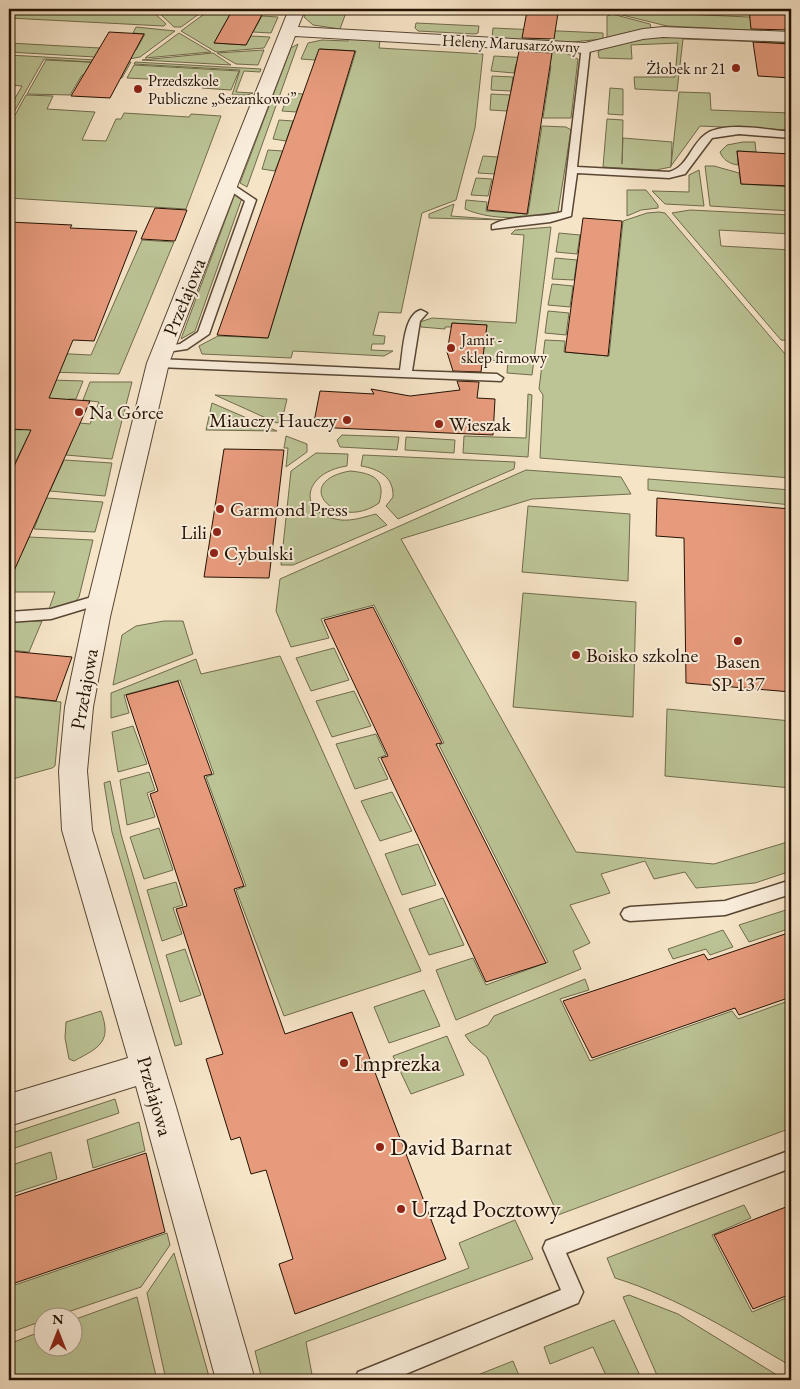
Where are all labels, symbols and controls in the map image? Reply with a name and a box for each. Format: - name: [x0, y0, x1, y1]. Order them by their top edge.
- street label: Heleny Marusarzówny: [442, 29, 581, 58]
- place label: Żłobek nr 21: [646, 58, 726, 79]
- marker: Żłobek nr 21: [730, 62, 742, 74]
- place label: Przedszkole Publiczne „Sezamkowo”: [148, 70, 297, 109]
- marker: Przedszkole Publiczne „Sezamkowo”: [132, 83, 144, 95]
- street label: Przełajowa: [157, 254, 211, 340]
- place label: Jamir - sklep firmowy: [459, 329, 548, 368]
- marker: Jamir - sklep firmowy: [445, 342, 457, 354]
- place label: Na Górce: [89, 399, 164, 425]
- marker: Na Górce: [73, 406, 85, 418]
- place label: Miauczy Hauczy: [209, 407, 337, 433]
- place label: Wieszak: [449, 411, 512, 437]
- marker: Miauczy Hauczy: [341, 414, 353, 426]
- marker: Wieszak: [433, 418, 445, 430]
- place label: Garmond Press: [230, 496, 348, 522]
- marker: Garmond Press: [214, 503, 226, 515]
- place label: Lili: [181, 519, 207, 545]
- marker: Lili: [211, 526, 223, 538]
- place label: Cybulski: [224, 540, 293, 566]
- marker: Cybulski: [208, 547, 220, 559]
- marker: Basen SP 137: [732, 635, 744, 647]
- place label: Boisko szkolne: [586, 642, 699, 668]
- street label: Przełajowa: [64, 646, 104, 732]
- place label: Basen SP 137: [711, 648, 765, 697]
- marker: Boisko szkolne: [570, 649, 582, 661]
- place label: Imprezka: [354, 1047, 441, 1078]
- street label: Przełajowa: [131, 1053, 179, 1139]
- marker: Imprezka: [338, 1057, 350, 1069]
- place label: David Barnat: [390, 1131, 512, 1162]
- marker: David Barnat: [374, 1141, 386, 1153]
- place label: Urząd Pocztowy: [411, 1193, 561, 1224]
- marker: Urząd Pocztowy: [395, 1203, 407, 1215]
- north arrow: [32, 1306, 82, 1356]
- text: N: [52, 1310, 64, 1328]

